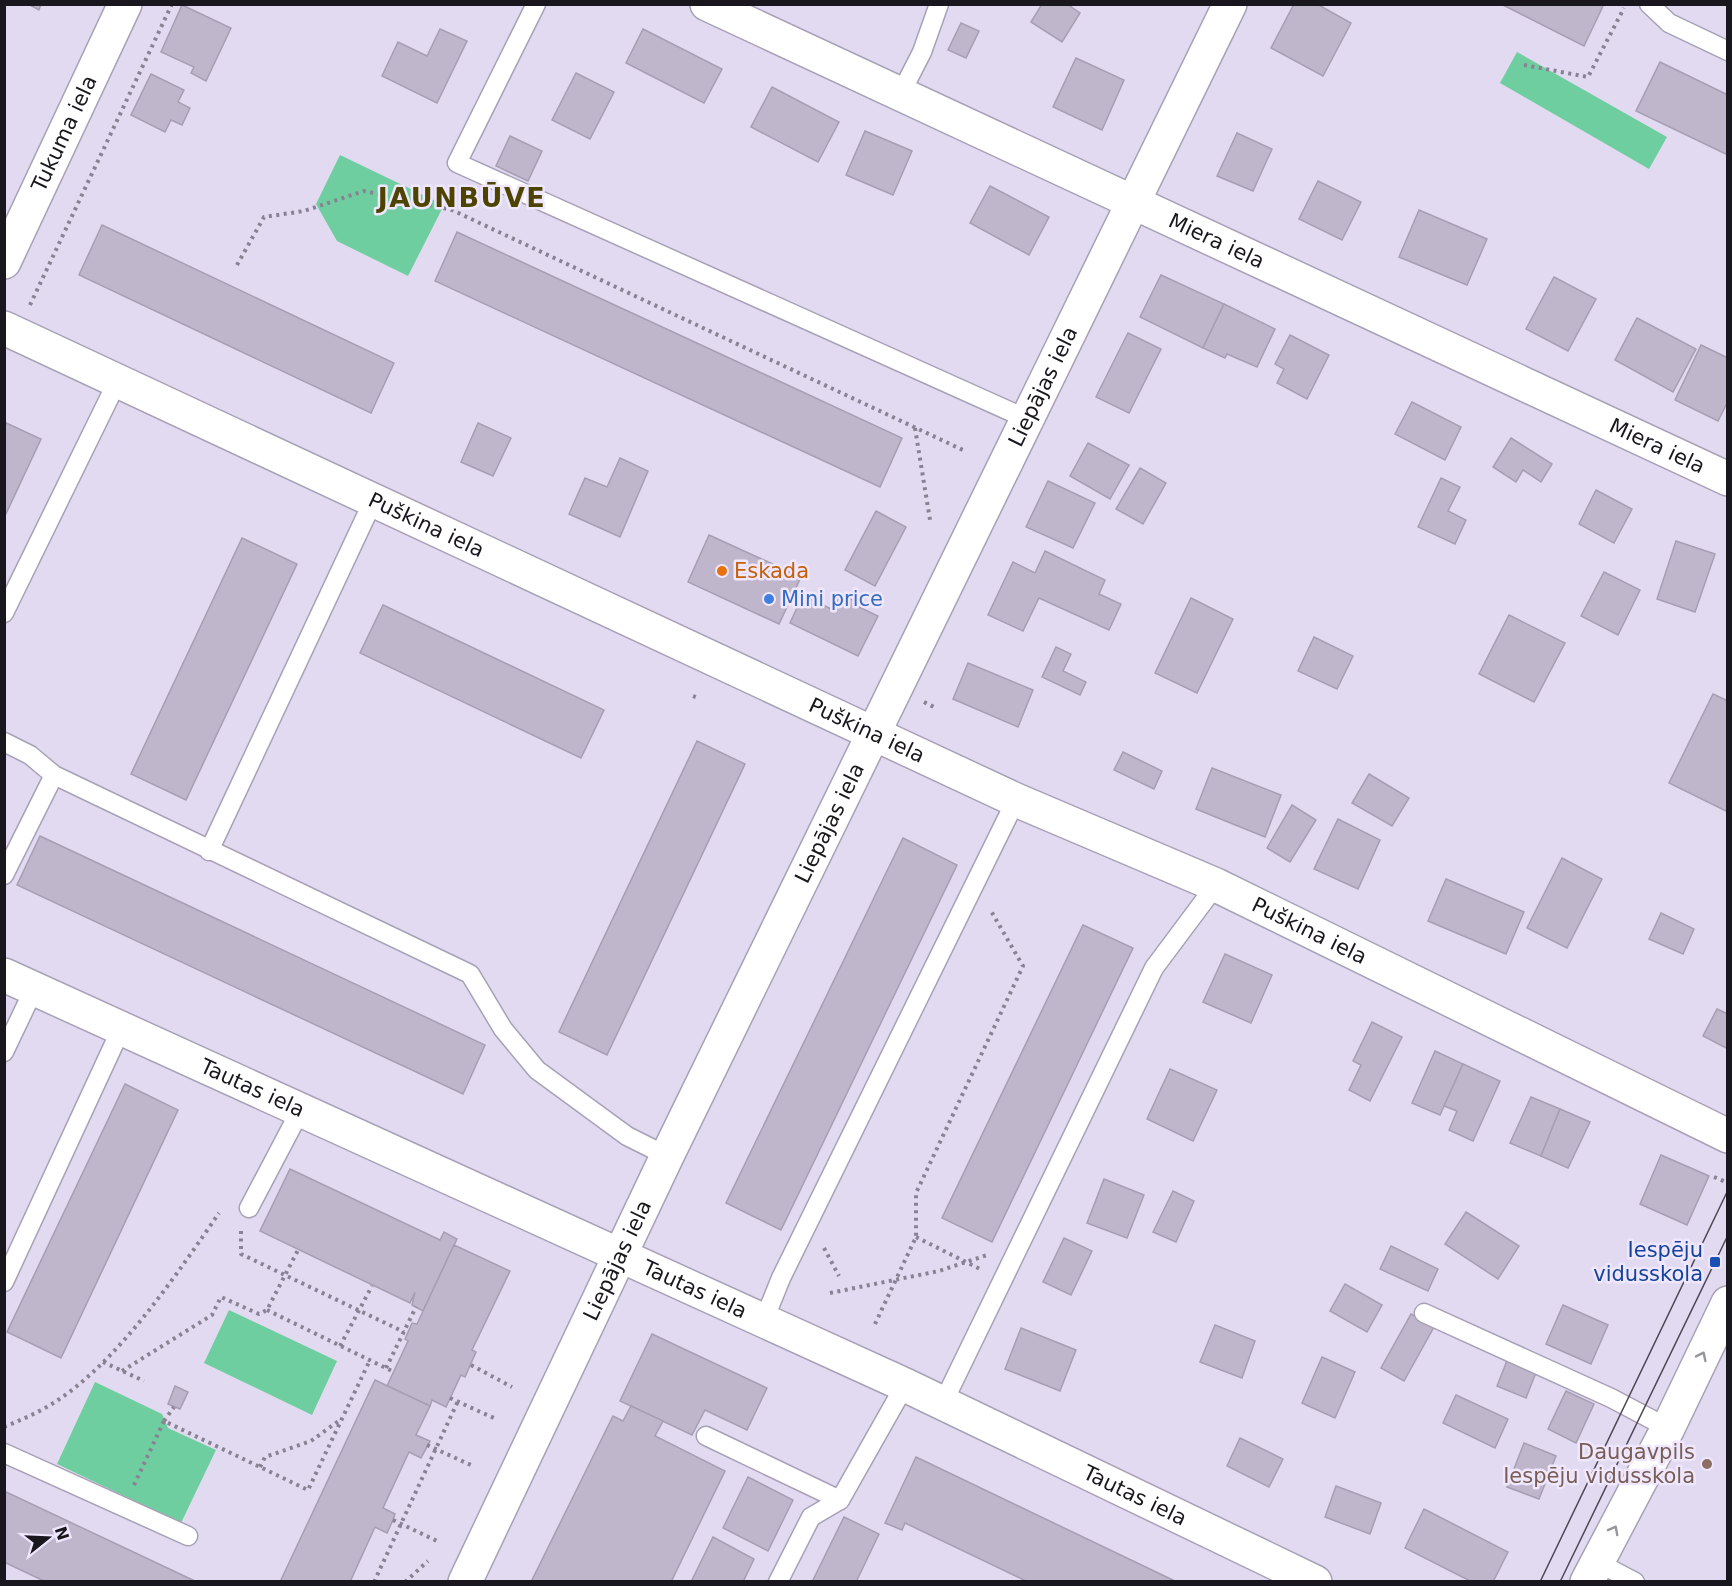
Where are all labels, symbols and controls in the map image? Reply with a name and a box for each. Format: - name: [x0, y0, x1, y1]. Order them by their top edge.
- street label: Tukuma iela: [26, 72, 102, 196]
- district label: JAUNBŪVE: [376, 182, 546, 213]
- street label: Miera iela: [1165, 209, 1268, 274]
- street label: Liepājas iela: [1004, 323, 1083, 450]
- street label: Miera iela: [1606, 414, 1709, 479]
- street label: Puškina iela: [365, 488, 488, 562]
- place label: Eskada: [734, 559, 809, 583]
- marker: Eskada: [715, 564, 729, 578]
- place label: Mini price: [781, 587, 883, 611]
- marker: Mini price: [762, 592, 776, 606]
- street label: Puškina iela: [805, 693, 928, 768]
- street label: Liepājas iela: [790, 759, 869, 887]
- street label: Puškina iela: [1248, 893, 1371, 969]
- street label: Tautas iela: [196, 1054, 308, 1122]
- street label: Liepājas iela: [579, 1196, 656, 1324]
- place label: Iespēju vidusskola: [1593, 1238, 1703, 1286]
- street label: Tautas iela: [638, 1255, 751, 1323]
- marker: Iespēju vidusskola: [1708, 1255, 1722, 1269]
- one-way arrow: [1695, 1351, 1707, 1362]
- place label: Daugavpils Iespēju vidusskola: [1503, 1440, 1695, 1488]
- marker: Daugavpils Iespēju vidusskola: [1700, 1457, 1714, 1471]
- street label: Tautas iela: [1078, 1460, 1191, 1531]
- north arrow: [18, 1508, 78, 1568]
- text: N: [51, 1524, 73, 1543]
- one-way arrow: [1607, 1525, 1618, 1536]

